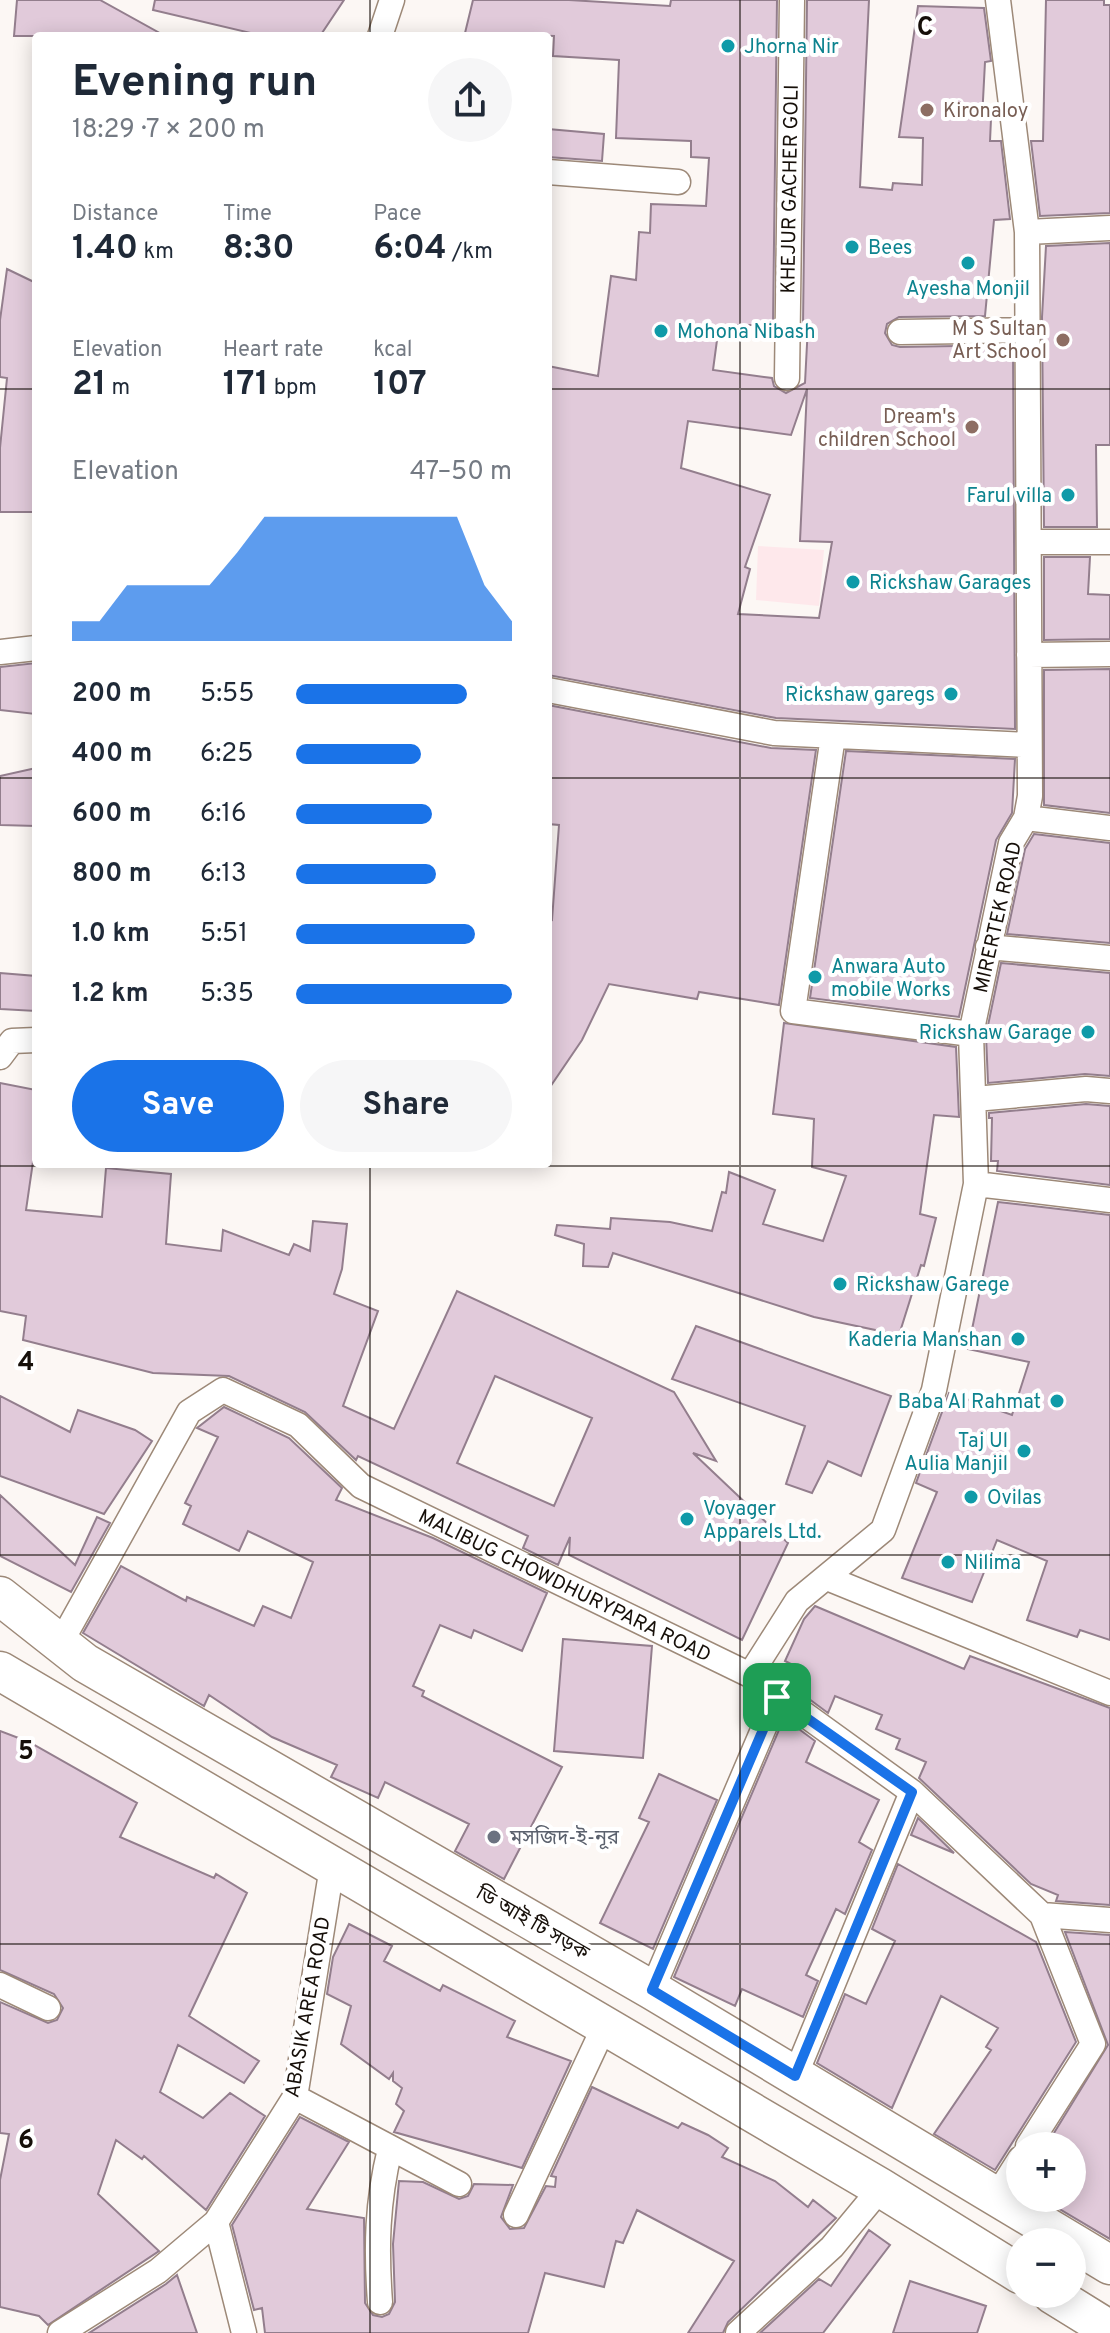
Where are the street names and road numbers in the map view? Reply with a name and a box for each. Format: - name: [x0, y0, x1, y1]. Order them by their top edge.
- street label: KHEJUR GACHER GOLI: [776, 84, 806, 294]
- street label: MIRERTEK ROAD: [969, 839, 1029, 996]
- street label: MALIBUG CHOWDHURYPARA ROAD: [413, 1504, 715, 1669]
- street label: ডি আই টি সড়ক: [470, 1879, 595, 1967]
- street label: ABASIK AREA ROAD: [280, 1915, 338, 2100]

